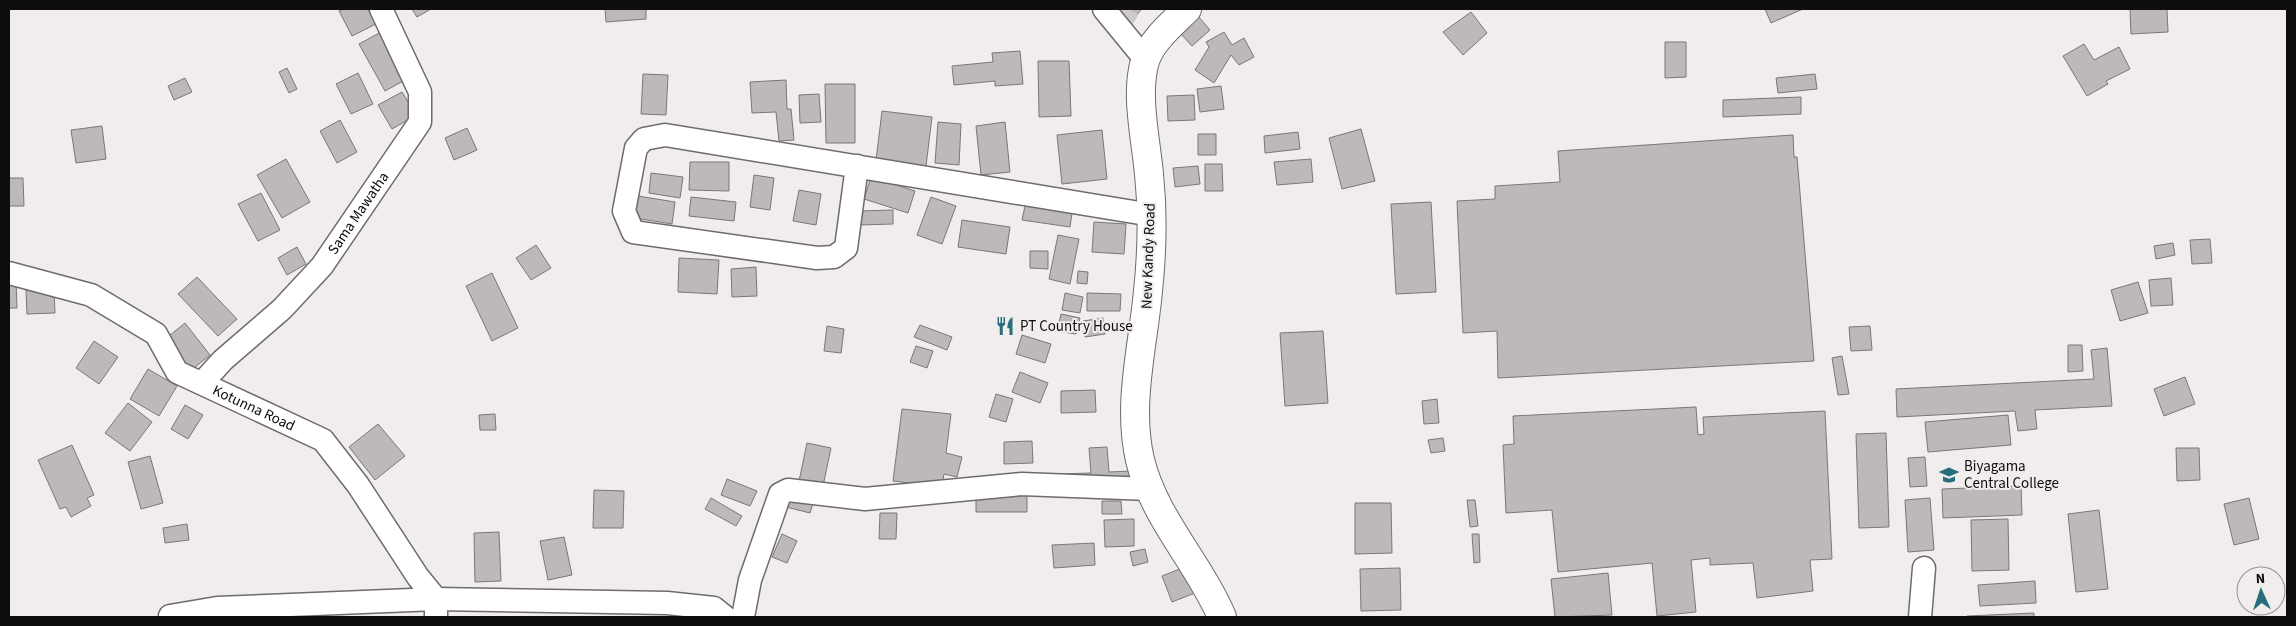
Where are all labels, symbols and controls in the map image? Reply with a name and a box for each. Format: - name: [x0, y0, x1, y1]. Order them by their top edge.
- street label: Sama Mawatha: [323, 168, 394, 259]
- street label: New Kandy Road: [1136, 203, 1161, 309]
- restaurant icon: PT Country House: [994, 315, 1016, 337]
- place label: PT Country House: [1020, 316, 1133, 337]
- street label: Kotunna Road: [209, 380, 298, 437]
- place label: Biyagama Central College: [1964, 456, 2059, 494]
- school or university icon: Biyagama Central College: [1938, 464, 1960, 486]
- north arrow: [2236, 566, 2286, 616]
- text: N: [2255, 569, 2266, 589]

